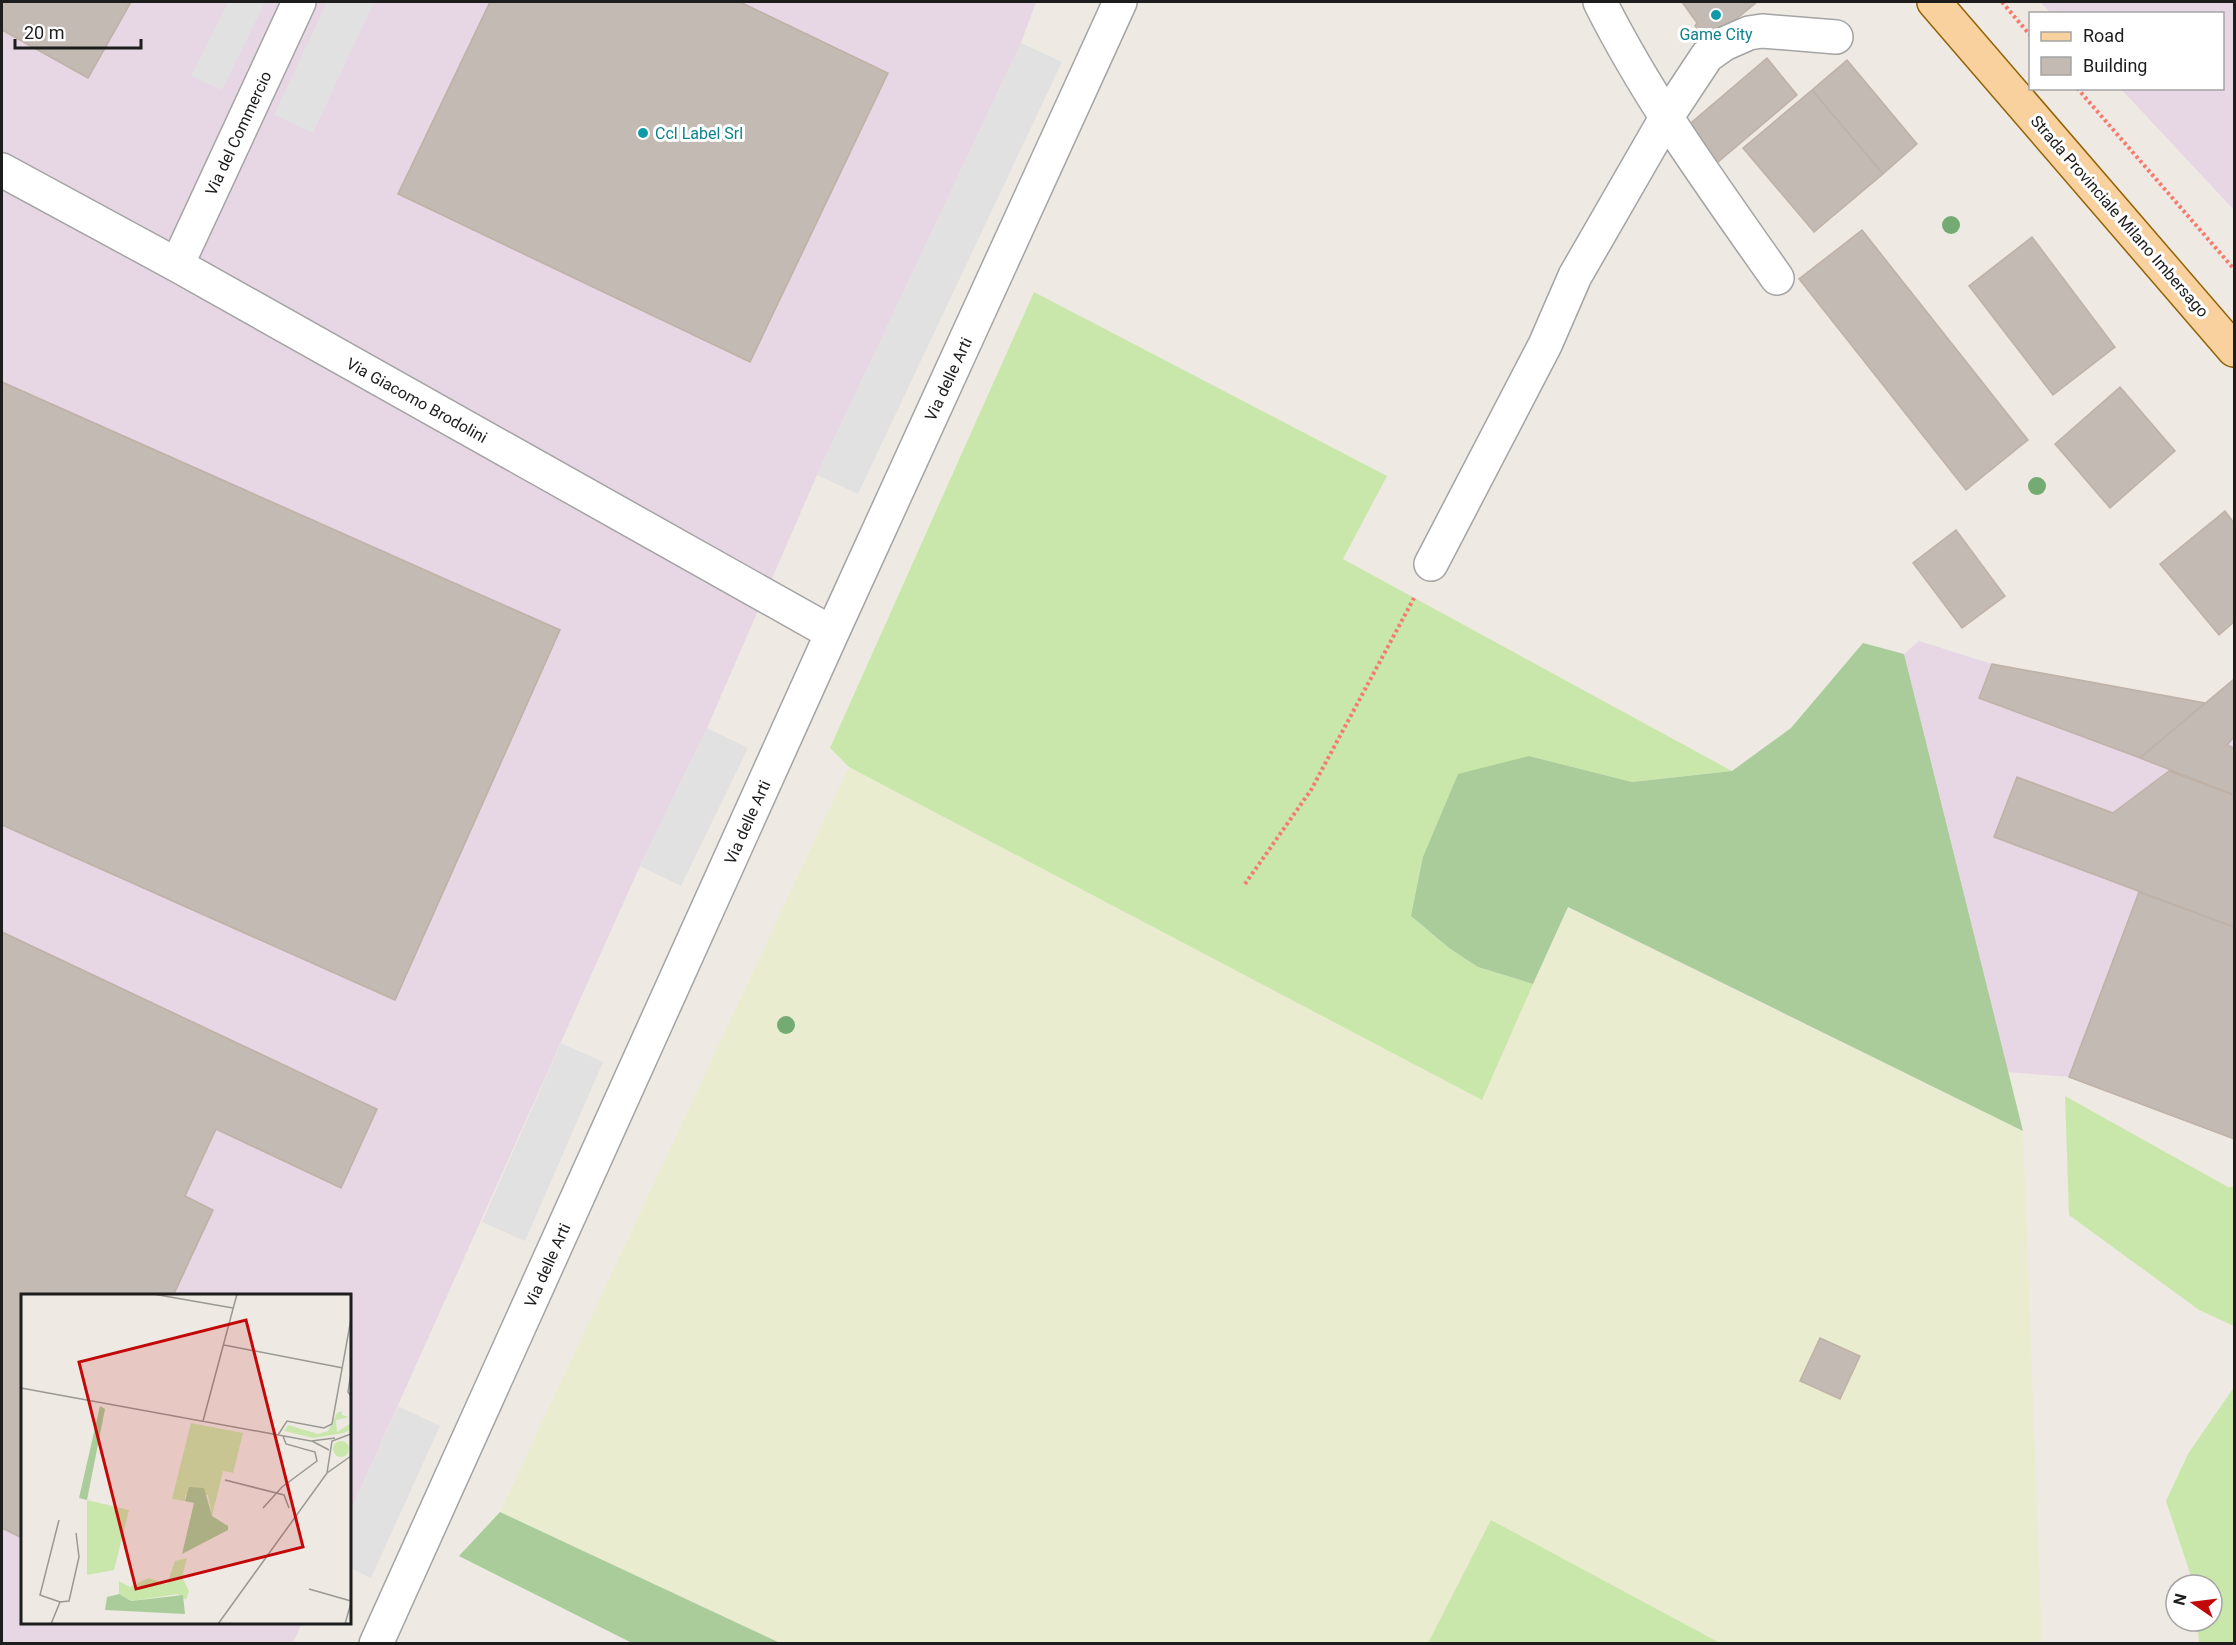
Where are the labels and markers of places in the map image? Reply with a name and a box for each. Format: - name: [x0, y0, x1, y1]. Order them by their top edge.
- marker: Game City: [1709, 8, 1723, 22]
- place label: Game City: [1679, 25, 1753, 44]
- place label: Ccl Label Srl: [655, 124, 743, 143]
- marker: Ccl Label Srl: [636, 126, 650, 140]

